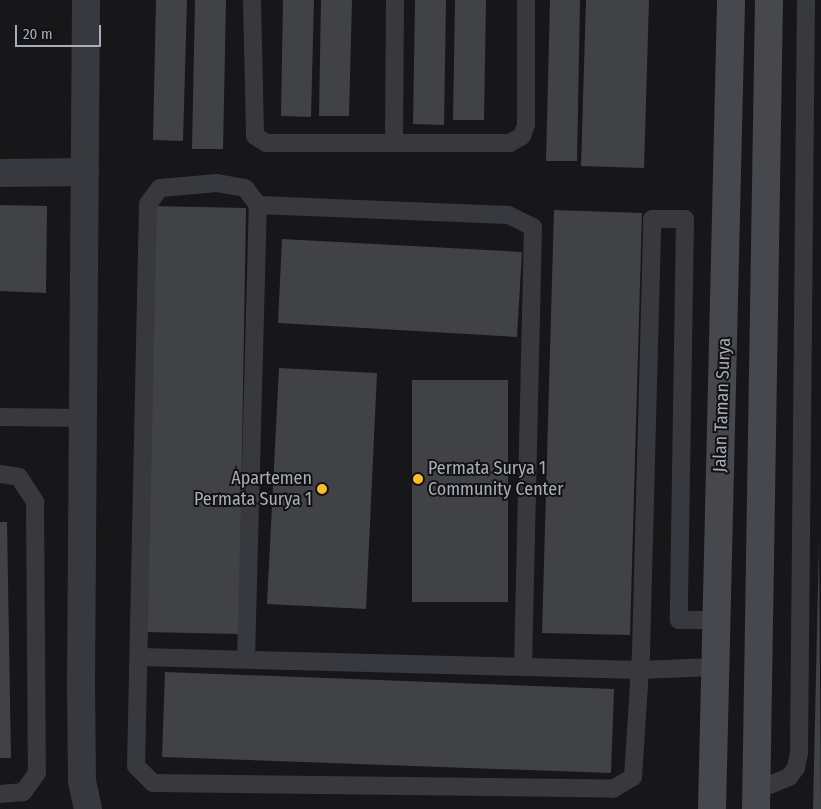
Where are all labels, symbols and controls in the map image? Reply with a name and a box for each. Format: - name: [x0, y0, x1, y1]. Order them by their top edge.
- scale bar: [18, 15, 104, 47]
- text: 20 m: [23, 25, 53, 43]
- street label: Jalan Taman Surya: [709, 337, 735, 473]
- place label: Permata Surya 1 Community Center: [428, 458, 563, 500]
- place label: Apartemen Permata Surya 1: [194, 468, 312, 510]
- marker: Permata Surya 1 Community Center: [412, 473, 424, 485]
- marker: Apartemen Permata Surya 1: [316, 483, 328, 495]

